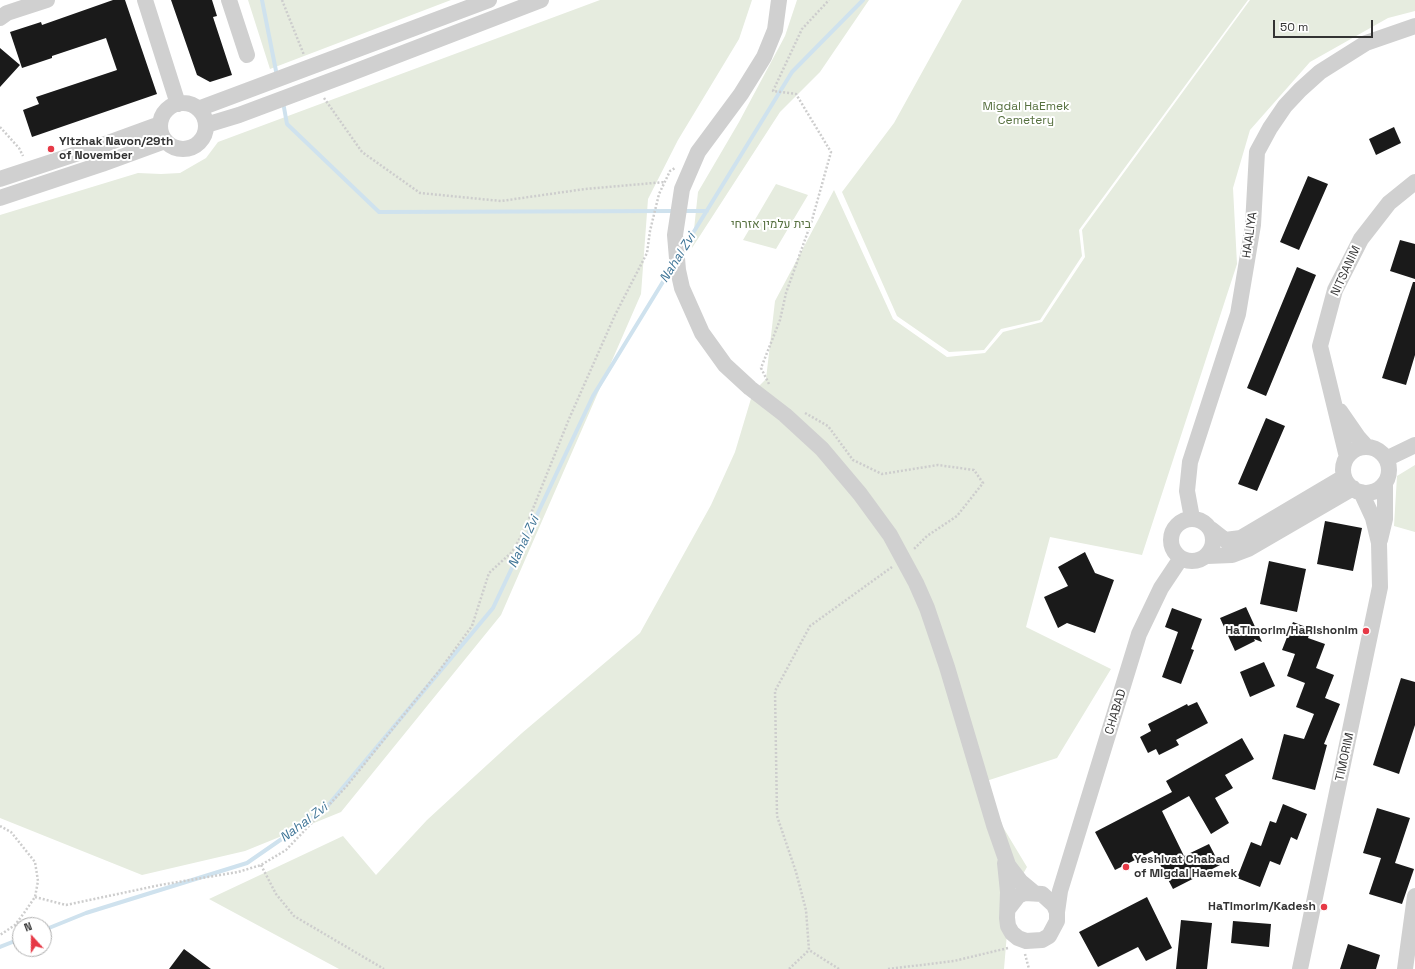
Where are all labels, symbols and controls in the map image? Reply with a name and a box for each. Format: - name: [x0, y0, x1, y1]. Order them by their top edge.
- scale bar: [1275, 12, 1375, 38]
- text: 50 m: [1280, 19, 1308, 35]
- park label: Migdal HaEmek Cemetery: [982, 100, 1070, 128]
- place label: Yitzhak Navon/29th of November: [59, 135, 173, 163]
- marker: Yitzhak Navon/29th of November: [46, 144, 56, 154]
- street label: HAALIYA: [1240, 211, 1260, 259]
- park label: בית עלמין אזרחי: [731, 218, 811, 232]
- water label: Nahal Zvi: [657, 230, 699, 286]
- street label: NITSANIM: [1328, 244, 1364, 298]
- water label: Nahal Zvi: [505, 514, 543, 570]
- place label: HaTimorim/HaRishonim: [1225, 624, 1358, 638]
- marker: HaTimorim/HaRishonim: [1361, 626, 1371, 636]
- street label: CHABAD: [1102, 688, 1130, 736]
- street label: TIMORIM: [1333, 731, 1357, 783]
- water label: Nahal Zvi: [277, 800, 331, 846]
- place label: Yeshivat Chabad of Migdal Haemek: [1134, 853, 1237, 881]
- marker: Yeshivat Chabad of Migdal Haemek: [1121, 862, 1131, 872]
- place label: HaTimorim/Kadesh: [1208, 900, 1316, 914]
- marker: HaTimorim/Kadesh: [1319, 902, 1329, 912]
- north arrow: [12, 917, 52, 957]
- text: N: [22, 919, 34, 935]

